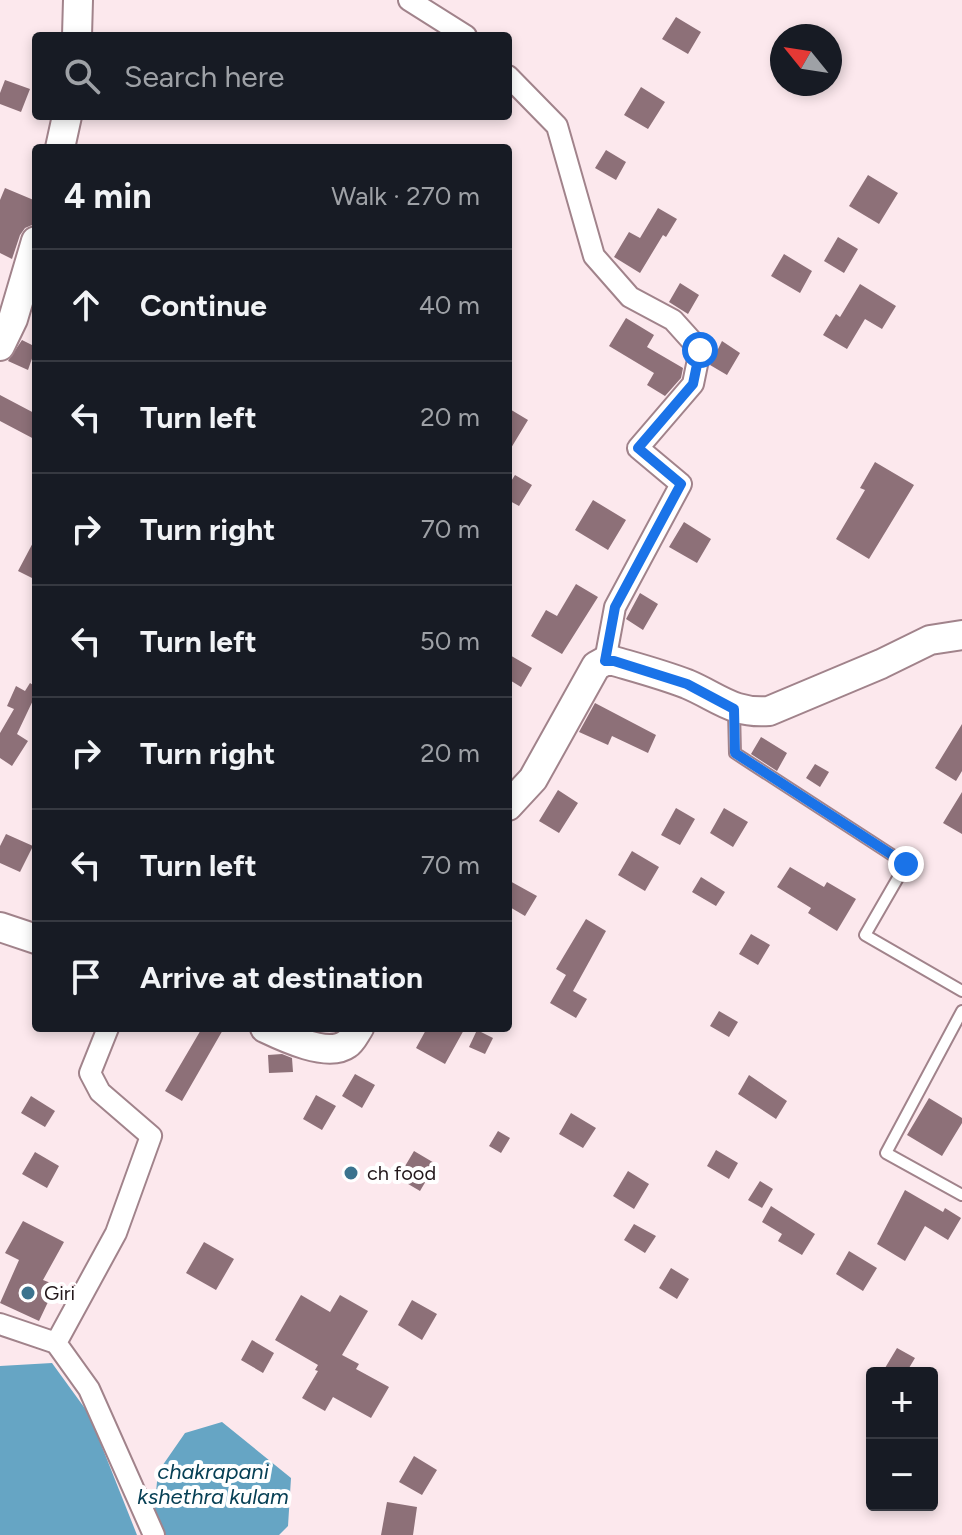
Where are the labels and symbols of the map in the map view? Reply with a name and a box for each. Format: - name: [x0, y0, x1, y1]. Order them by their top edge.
- north arrow: [770, 24, 842, 96]
- route start: [682, 332, 718, 368]
- route end: [888, 846, 924, 882]
- place label: ch food: [367, 1161, 436, 1185]
- marker: ch food: [342, 1164, 360, 1182]
- place label: Giri: [44, 1281, 75, 1305]
- marker: Giri: [19, 1284, 37, 1302]
- water label: chakrapani kshethra kulam: [137, 1458, 289, 1510]

